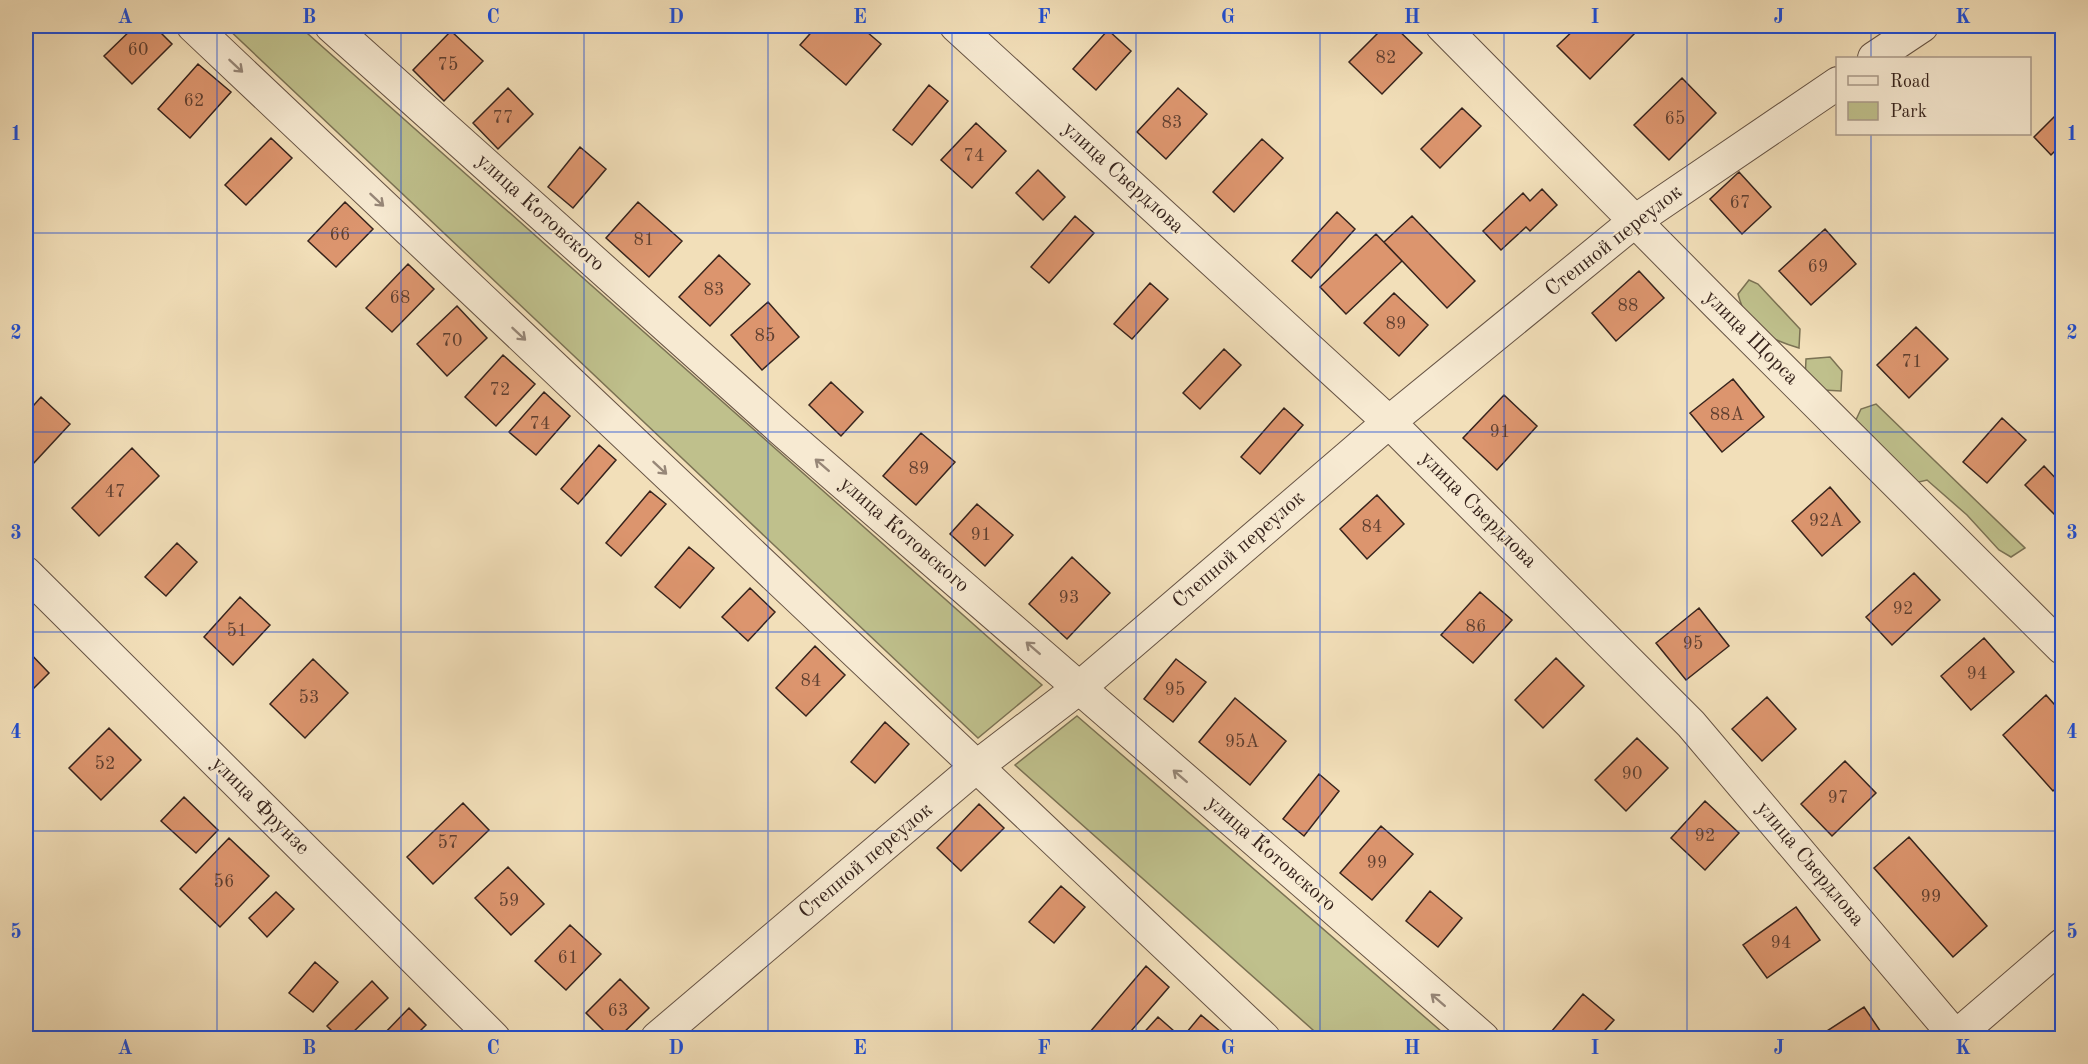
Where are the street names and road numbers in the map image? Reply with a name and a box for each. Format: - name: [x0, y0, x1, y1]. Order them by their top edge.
- street label: улица Свердлова: [1058, 118, 1188, 238]
- street label: улица Котовского: [472, 150, 608, 276]
- street label: Степной переулок: [1542, 181, 1687, 301]
- street label: улица Щорса: [1700, 287, 1802, 389]
- street label: улица Свердлова: [1416, 448, 1540, 572]
- street label: улица Котовского: [835, 473, 973, 597]
- street label: Степной переулок: [1169, 487, 1309, 613]
- street label: улица Фрунзе: [207, 753, 313, 859]
- street label: улица Котовского: [1202, 792, 1340, 916]
- street label: улица Свердлова: [1752, 798, 1868, 930]
- street label: Степной переулок: [795, 799, 937, 923]

